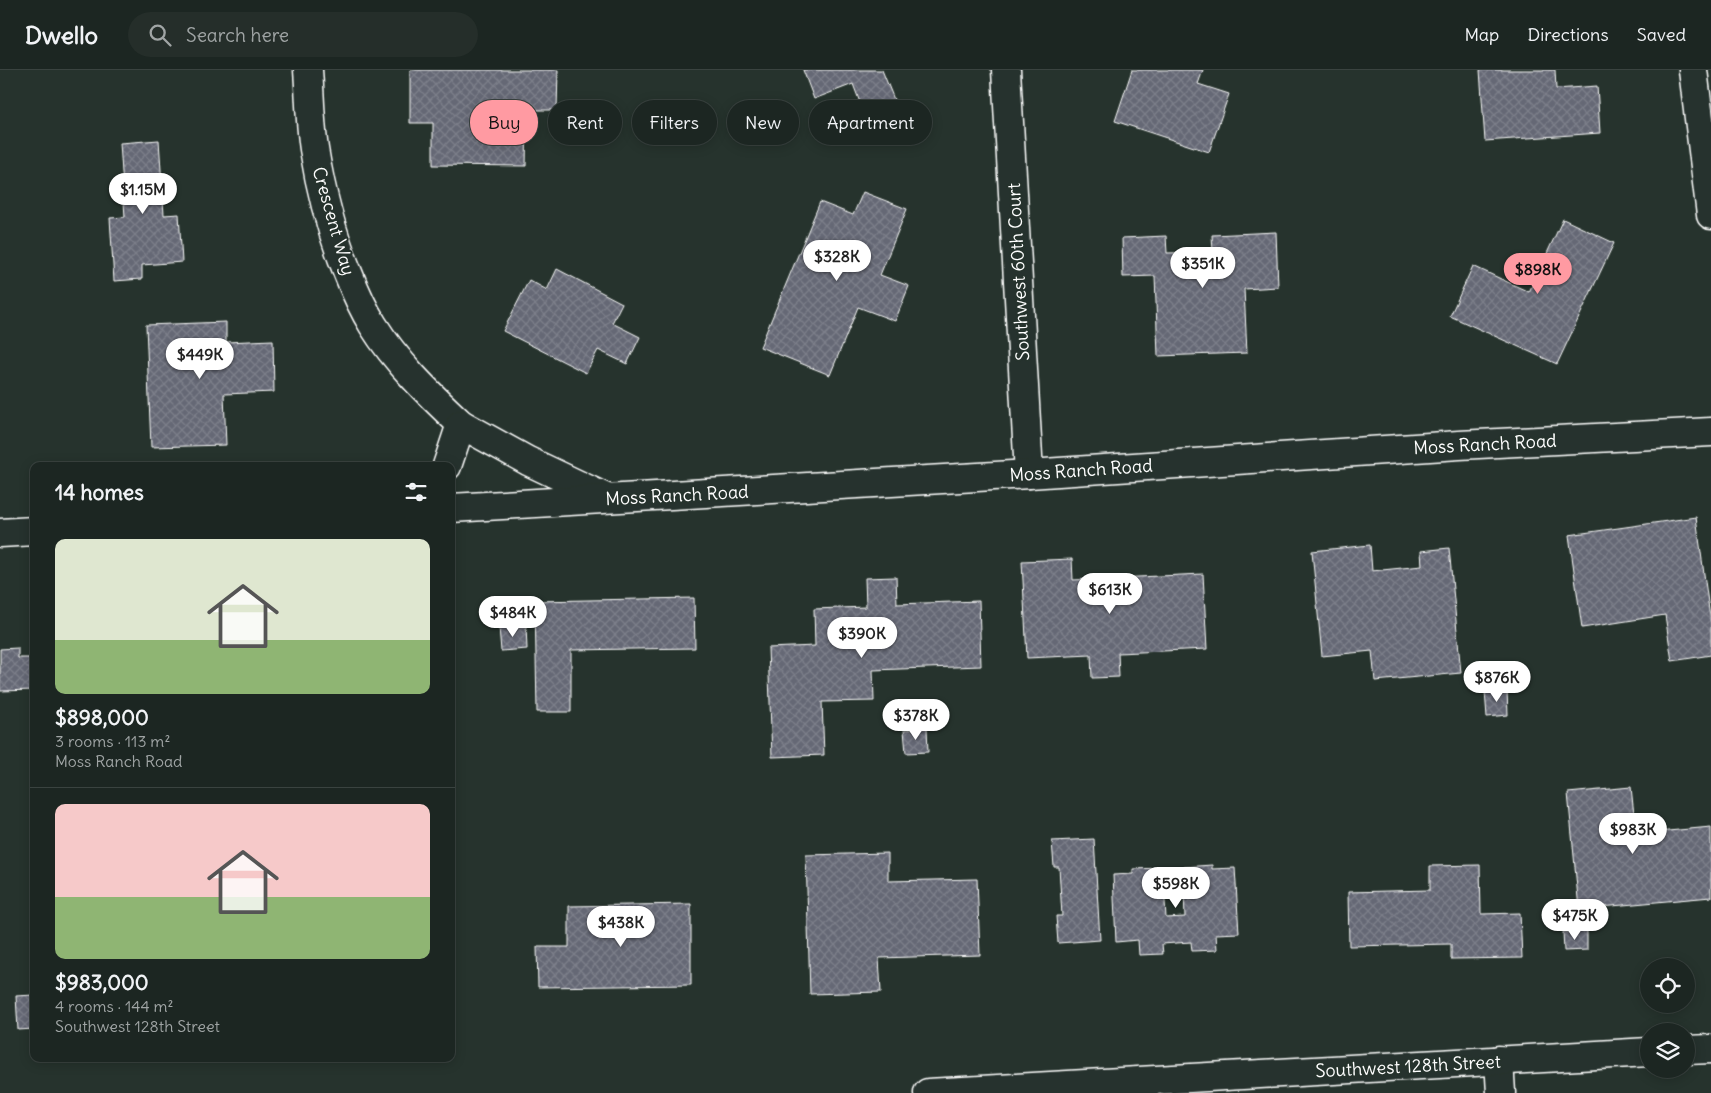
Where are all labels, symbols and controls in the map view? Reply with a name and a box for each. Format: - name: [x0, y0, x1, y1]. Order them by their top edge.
- search box: [128, 12, 478, 57]
- text: Dwello: [25, 20, 98, 50]
- icon: search: [146, 21, 174, 49]
- text: Search here: [186, 23, 289, 47]
- text: Map: [1464, 23, 1499, 46]
- text: Directions: [1527, 23, 1609, 46]
- text: Saved: [1637, 23, 1686, 46]
- chip: Buy: [470, 100, 538, 145]
- chip: Rent: [548, 100, 622, 145]
- chip: Filters: [632, 100, 717, 145]
- chip: New: [727, 100, 799, 145]
- chip: Apartment: [809, 100, 932, 145]
- street label: Crescent Way: [308, 164, 360, 278]
- pin: $1.15M: [102, 172, 184, 215]
- text: $1.15M: [120, 179, 166, 199]
- street label: Southwest 60th Court: [1002, 183, 1034, 361]
- pin: $328K: [802, 240, 872, 282]
- text: $328K: [814, 246, 860, 266]
- pin: $351K: [1168, 246, 1238, 289]
- pin: $898K: [1503, 252, 1573, 295]
- text: $351K: [1181, 253, 1225, 273]
- text: $898K: [1515, 259, 1561, 279]
- pin: $449K: [165, 338, 235, 380]
- text: $449K: [177, 344, 223, 364]
- street label: Moss Ranch Road: [1413, 429, 1558, 459]
- street label: Moss Ranch Road: [1009, 454, 1154, 486]
- icon: filters: [402, 478, 430, 506]
- text: 14 homes: [55, 479, 144, 506]
- street label: Moss Ranch Road: [605, 480, 750, 510]
- icon: home: [198, 571, 288, 661]
- pin: $613K: [1075, 572, 1145, 615]
- text: $613K: [1088, 579, 1132, 599]
- pin: $484K: [478, 596, 548, 638]
- text: $484K: [490, 602, 536, 622]
- pin: $390K: [827, 616, 897, 659]
- text: $390K: [838, 623, 886, 643]
- pin: $876K: [1462, 660, 1532, 703]
- text: $876K: [1475, 667, 1519, 687]
- pin: $378K: [881, 698, 951, 741]
- text: $898,000: [55, 704, 149, 731]
- text: $378K: [894, 705, 938, 725]
- text: 3 rooms · 113 m²: [55, 731, 170, 751]
- text: Moss Ranch Road: [55, 751, 182, 771]
- pin: $983K: [1598, 812, 1668, 855]
- text: $983K: [1610, 819, 1656, 839]
- icon: home: [198, 837, 288, 927]
- pin: $598K: [1141, 866, 1211, 909]
- text: $598K: [1153, 873, 1199, 893]
- pin: $475K: [1540, 898, 1610, 941]
- text: $475K: [1553, 905, 1597, 925]
- pin: $438K: [586, 906, 656, 948]
- text: $438K: [598, 912, 644, 932]
- map controls: [1640, 958, 1695, 1078]
- button: locate: [1640, 958, 1695, 1013]
- text: $983,000: [55, 969, 149, 996]
- text: 4 rooms · 144 m²: [55, 996, 174, 1016]
- text: Southwest 128th Street: [55, 1016, 220, 1036]
- button: layers: [1640, 1023, 1695, 1078]
- street label: Southwest 128th Street: [1315, 1050, 1501, 1082]

